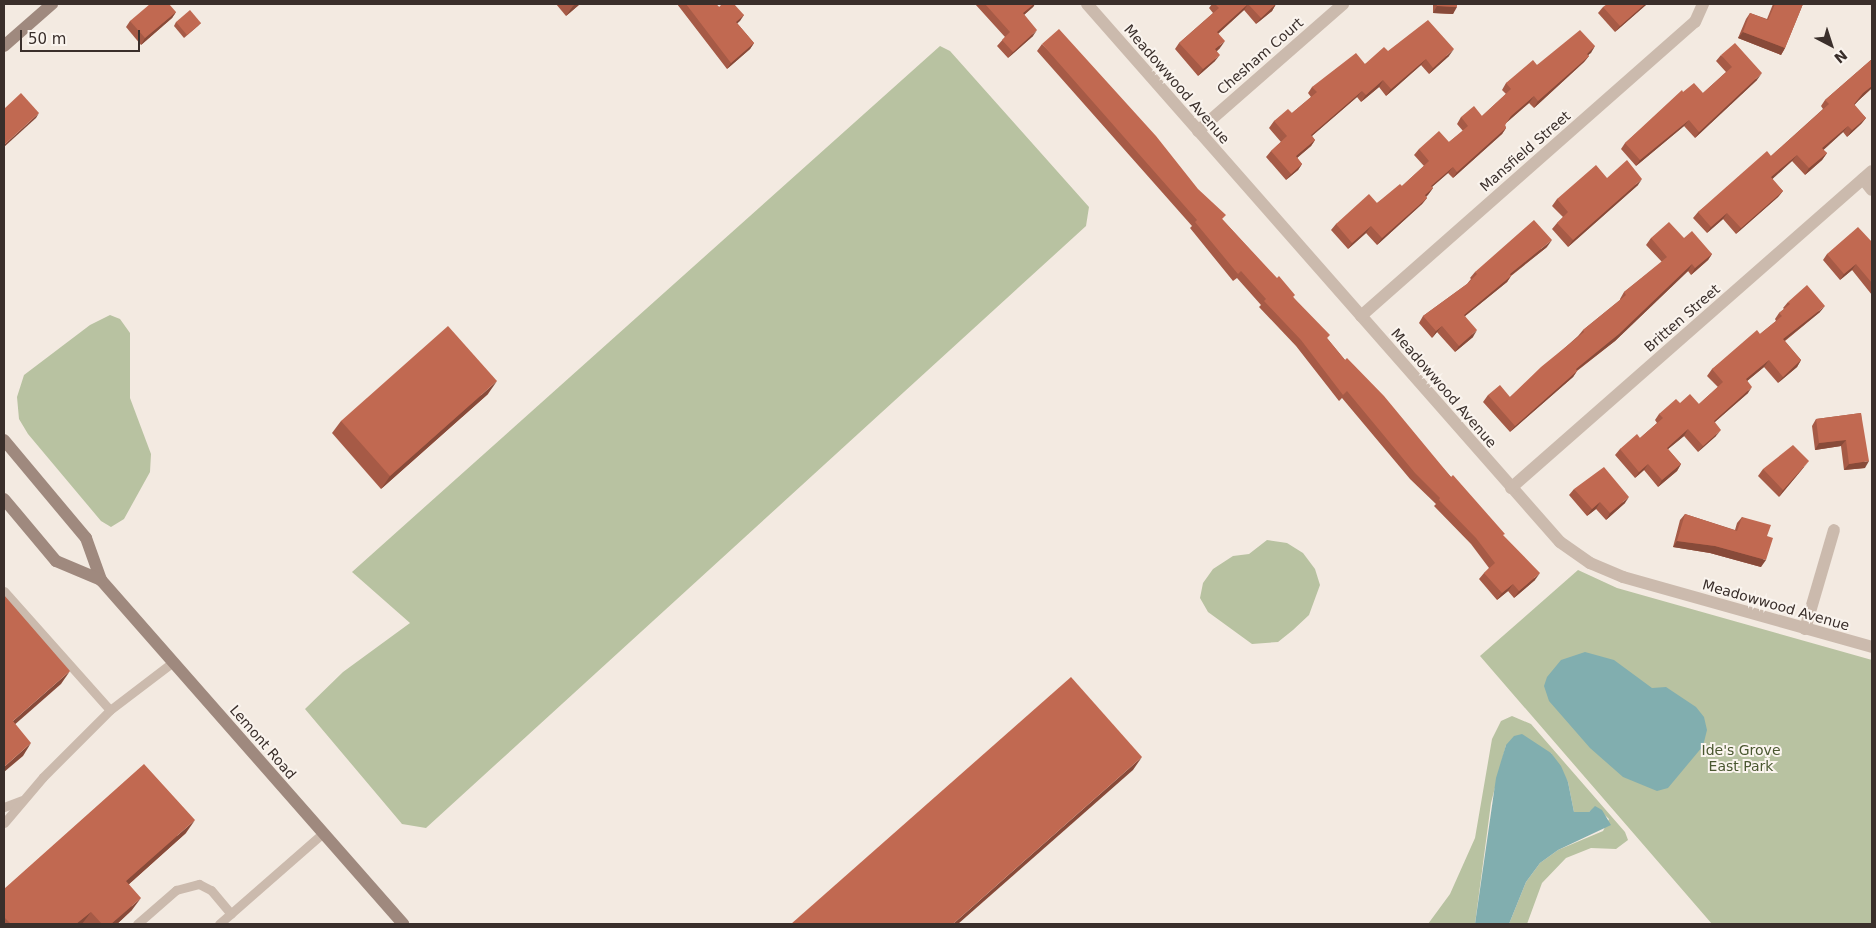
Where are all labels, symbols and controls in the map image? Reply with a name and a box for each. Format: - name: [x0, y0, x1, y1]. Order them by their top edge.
- street label: Chesham Court: [1214, 14, 1306, 98]
- scale bar: [22, 20, 142, 52]
- north arrow: [1806, 20, 1856, 70]
- street label: Meadowwood Avenue: [1121, 21, 1233, 147]
- text: 50 m: [28, 30, 66, 48]
- text: N: [1831, 47, 1850, 66]
- street label: Mansfield Street: [1476, 107, 1574, 195]
- street label: Britten Street: [1641, 281, 1723, 355]
- street label: Meadowwood Avenue: [1388, 325, 1500, 451]
- street label: Meadowwood Avenue: [1701, 576, 1851, 634]
- street label: Lemont Road: [226, 702, 300, 782]
- park label: Ide's Grove East Park: [1702, 742, 1780, 774]

